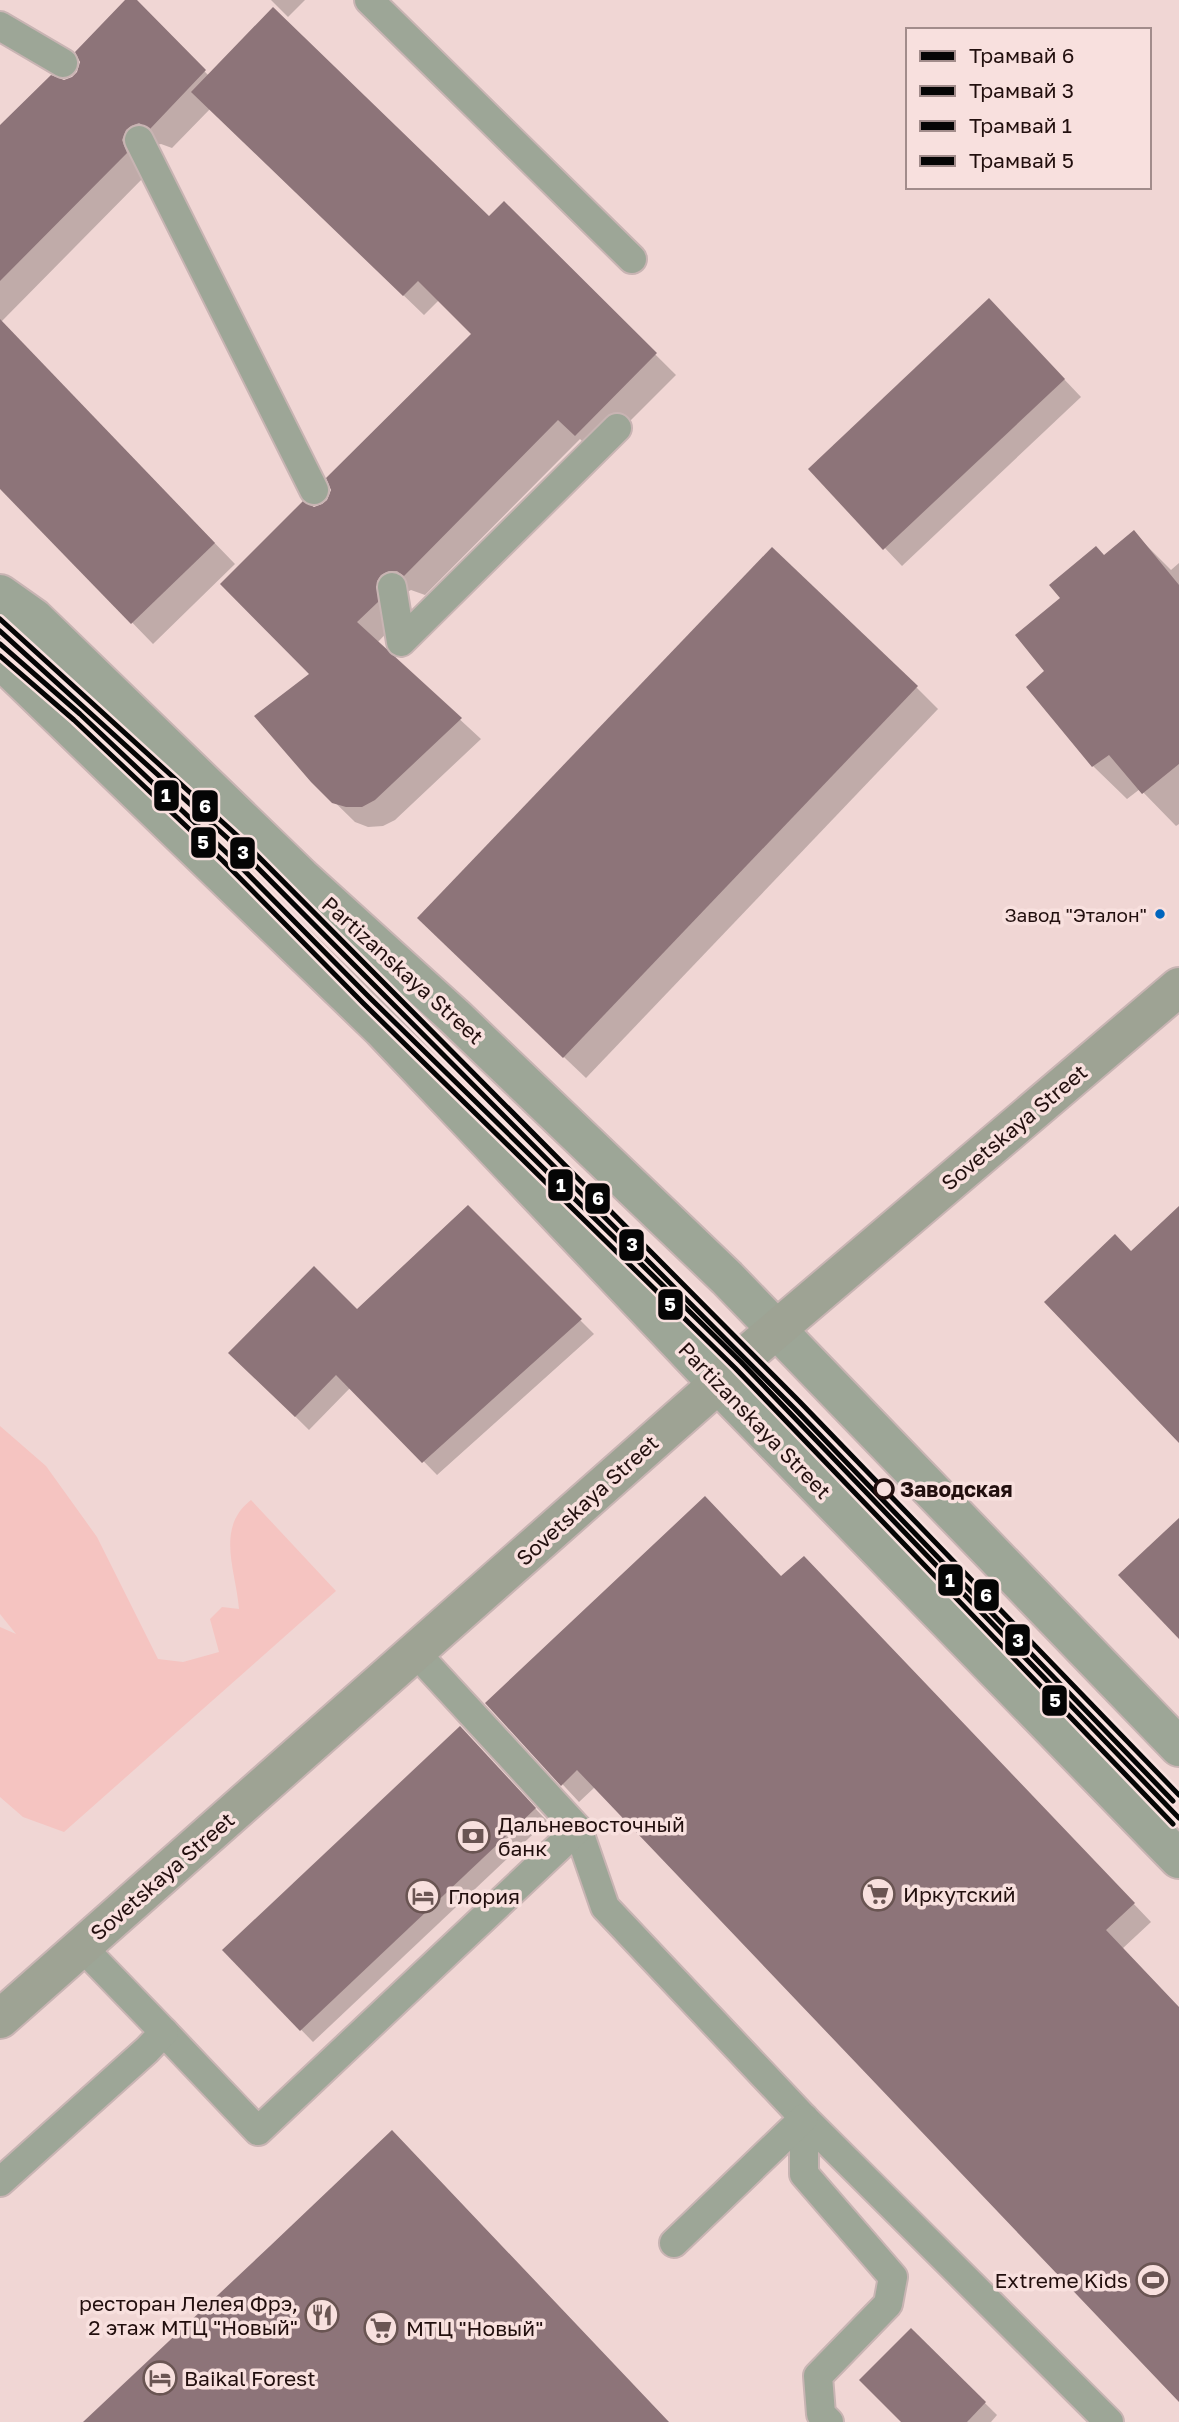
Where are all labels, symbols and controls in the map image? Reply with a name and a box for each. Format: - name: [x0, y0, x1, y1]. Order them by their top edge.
- legend: [906, 28, 1151, 189]
- text: Трамвай 6: [969, 42, 1075, 68]
- text: Трамвай 3: [969, 77, 1074, 103]
- text: Трамвай 1: [969, 112, 1072, 138]
- text: Трамвай 5: [969, 147, 1074, 173]
- line badge: 1: [153, 779, 180, 812]
- text: 1: [161, 783, 171, 806]
- line badge: 6: [191, 789, 219, 823]
- text: 6: [199, 794, 211, 817]
- line badge: 5: [190, 826, 217, 859]
- text: 5: [197, 830, 209, 853]
- line badge: 3: [229, 836, 256, 870]
- text: 3: [237, 840, 249, 863]
- street label: Partizanskaya Street: [317, 891, 489, 1049]
- place label: Завод "Эталон": [1004, 903, 1147, 926]
- marker: Завод "Эталон": [1153, 907, 1167, 921]
- street label: Sovetskaya Street: [936, 1058, 1092, 1196]
- line badge: 1: [547, 1168, 574, 1202]
- text: 1: [556, 1173, 566, 1196]
- line badge: 6: [584, 1182, 611, 1215]
- text: 6: [592, 1186, 604, 1209]
- line badge: 3: [618, 1228, 645, 1262]
- text: 3: [626, 1232, 638, 1255]
- line badge: 5: [657, 1288, 684, 1321]
- text: 5: [664, 1292, 676, 1315]
- street label: Partizanskaya Street: [673, 1336, 837, 1504]
- street label: Sovetskaya Street: [511, 1429, 663, 1571]
- place label: Заводская: [900, 1476, 1012, 1502]
- marker: Заводская: [874, 1479, 894, 1499]
- line badge: 1: [937, 1563, 964, 1597]
- text: 1: [945, 1568, 955, 1591]
- line badge: 6: [973, 1578, 1000, 1612]
- text: 6: [980, 1583, 992, 1606]
- line badge: 3: [1004, 1623, 1031, 1657]
- text: 3: [1012, 1628, 1024, 1651]
- line badge: 5: [1041, 1684, 1068, 1717]
- text: 5: [1049, 1688, 1061, 1711]
- street label: Sovetskaya Street: [85, 1806, 239, 1946]
- place label: Дальневосточный банк: [498, 1811, 685, 1861]
- bank icon: Дальневосточный банк: [454, 1817, 492, 1855]
- supermarket icon: Иркутский: [859, 1875, 897, 1913]
- hotel icon: Глория: [404, 1877, 442, 1915]
- place label: Иркутский: [903, 1881, 1016, 1907]
- place label: Глория: [448, 1883, 520, 1909]
- sports icon: Extreme Kids: [1134, 2261, 1172, 2299]
- place label: Extreme Kids: [994, 2267, 1128, 2293]
- place label: ресторан Лелея Фрэ, 2 этаж МТЦ "Новый": [79, 2290, 298, 2340]
- restaurant icon: ресторан Лелея Фрэ, 2 этаж МТЦ "Новый": [303, 2296, 341, 2334]
- supermarket icon: МТЦ "Новый": [362, 2309, 400, 2347]
- place label: МТЦ "Новый": [406, 2315, 543, 2341]
- hotel icon: Baikal Forest: [141, 2359, 179, 2397]
- place label: Baikal Forest: [184, 2365, 316, 2391]

